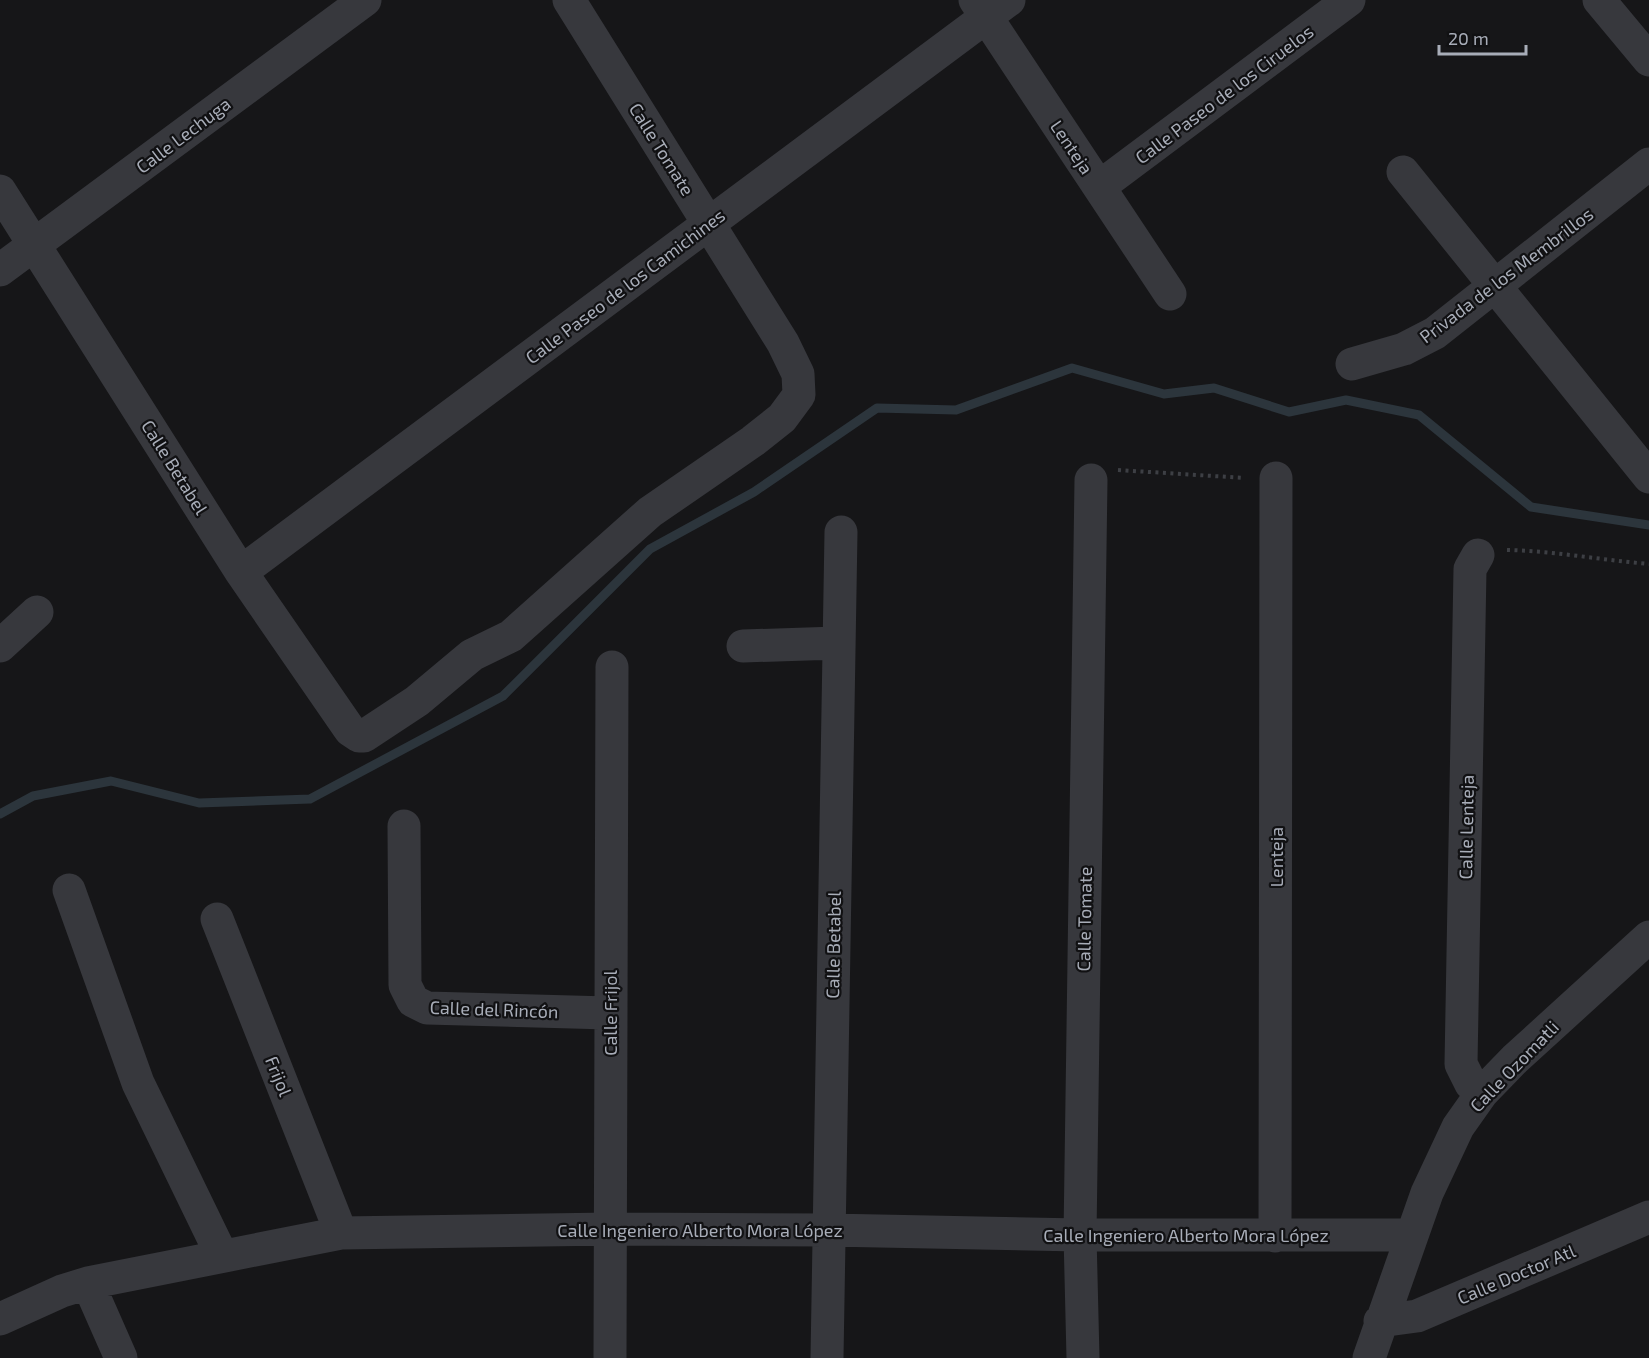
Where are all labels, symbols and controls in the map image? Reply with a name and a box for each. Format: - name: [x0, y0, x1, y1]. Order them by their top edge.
- scale bar: [1439, 18, 1526, 56]
- street label: Calle Paseo de los Ciruelos: [1131, 20, 1317, 168]
- text: 20 m: [1448, 27, 1489, 49]
- street label: Calle Lechuga: [131, 92, 235, 178]
- street label: Calle Tomate: [625, 99, 699, 199]
- street label: Lenteja: [1046, 116, 1098, 178]
- street label: Privada de los Membrillos: [1415, 202, 1597, 348]
- street label: Calle Paseo de los Camichines: [521, 204, 729, 368]
- street label: Calle Betabel: [137, 416, 213, 519]
- street label: Calle Lenteja: [1454, 774, 1478, 880]
- street label: Lenteja: [1265, 827, 1287, 887]
- street label: Calle Tomate: [1072, 866, 1096, 972]
- street label: Calle Betabel: [821, 890, 845, 999]
- street label: Calle Frijol: [599, 970, 621, 1056]
- street label: Calle del Rincón: [429, 996, 559, 1022]
- street label: Calle Ozomatli: [1465, 1016, 1563, 1116]
- street label: Frijol: [261, 1053, 297, 1100]
- street label: Calle Ingeniero Alberto Mora López: [557, 1219, 843, 1241]
- street label: Calle Ingeniero Alberto Mora López: [1043, 1224, 1329, 1246]
- street label: Calle Doctor Atl: [1454, 1239, 1579, 1309]

